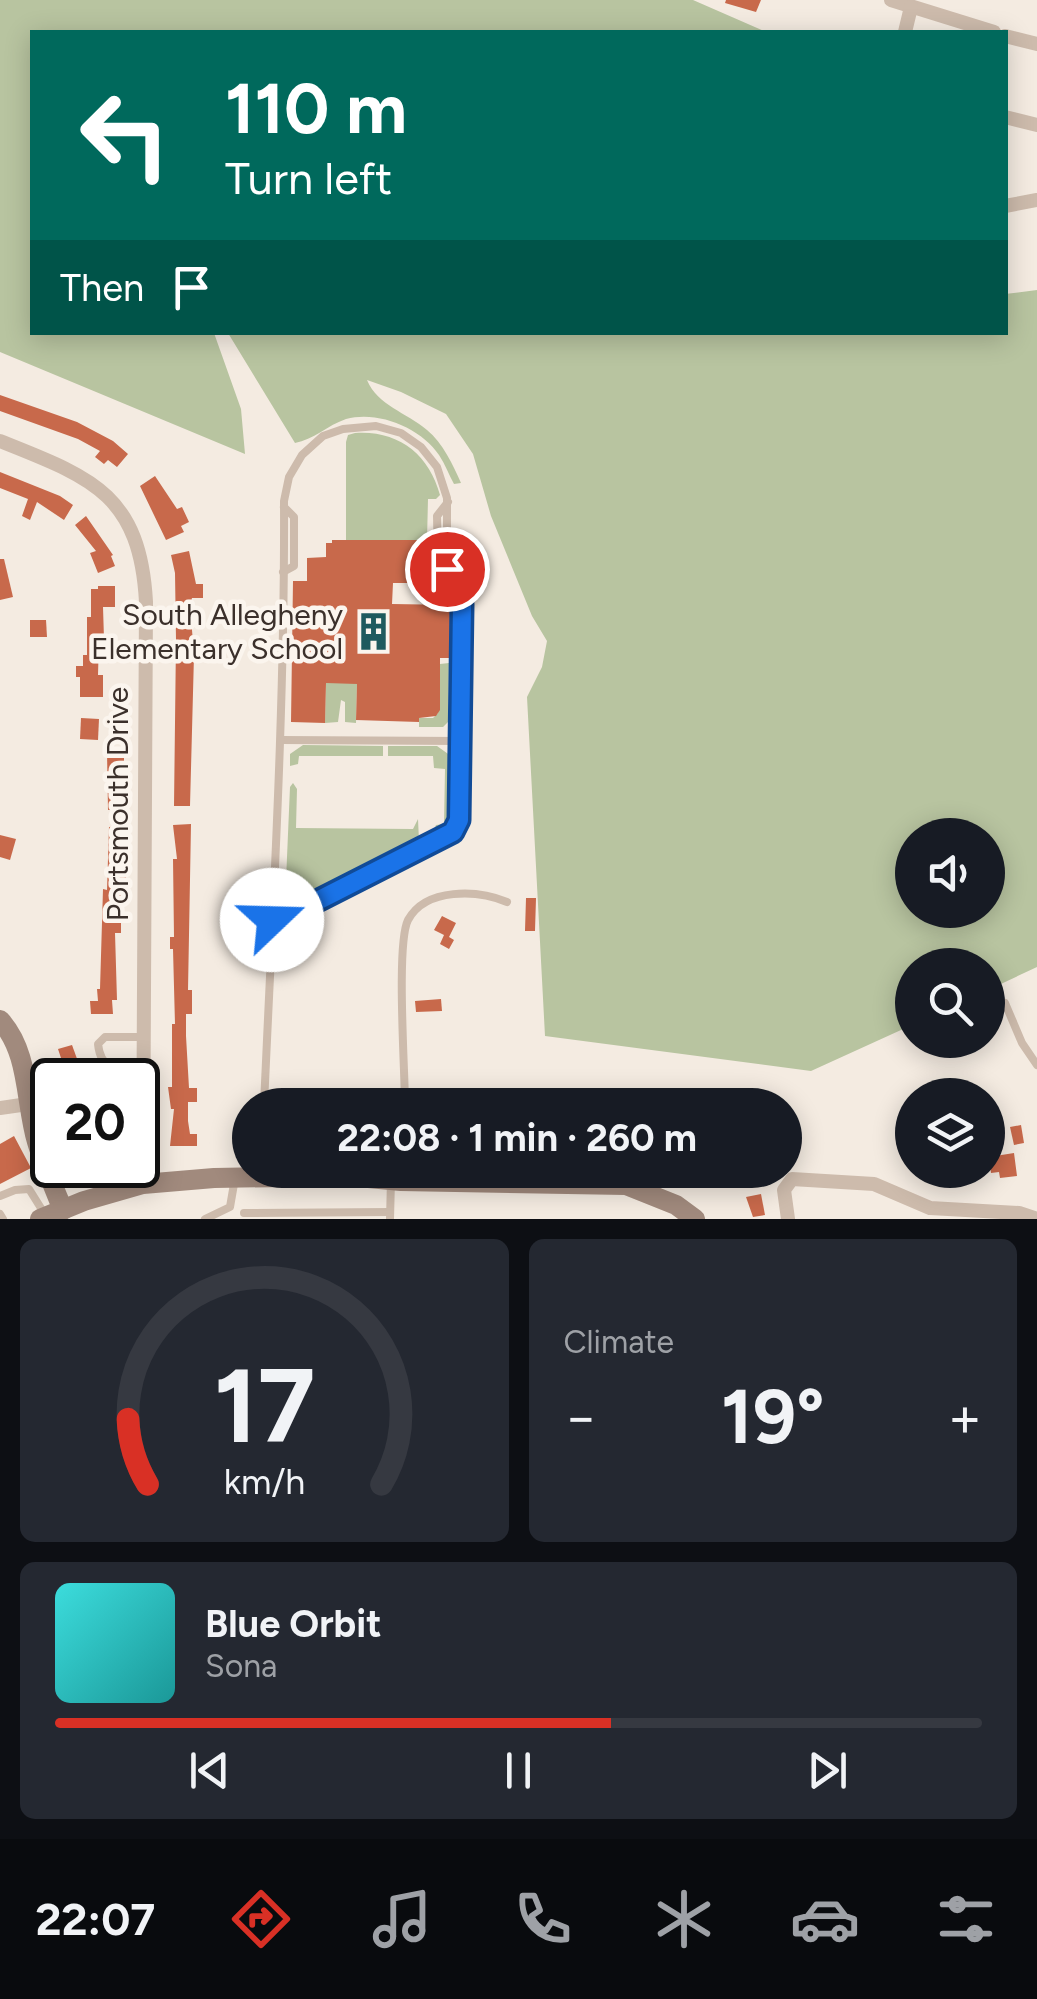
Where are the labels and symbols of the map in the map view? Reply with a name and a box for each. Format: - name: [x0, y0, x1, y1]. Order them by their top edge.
- pin: [405, 527, 490, 612]
- place label: South Allegheny Elementary School: [91, 596, 343, 667]
- building icon: South Allegheny Elementary School: [352, 611, 394, 653]
- street label: Portsmouth Drive: [99, 687, 136, 921]
- position arrow: [220, 868, 324, 972]
- speed limit sign: 20: [30, 1058, 160, 1188]

